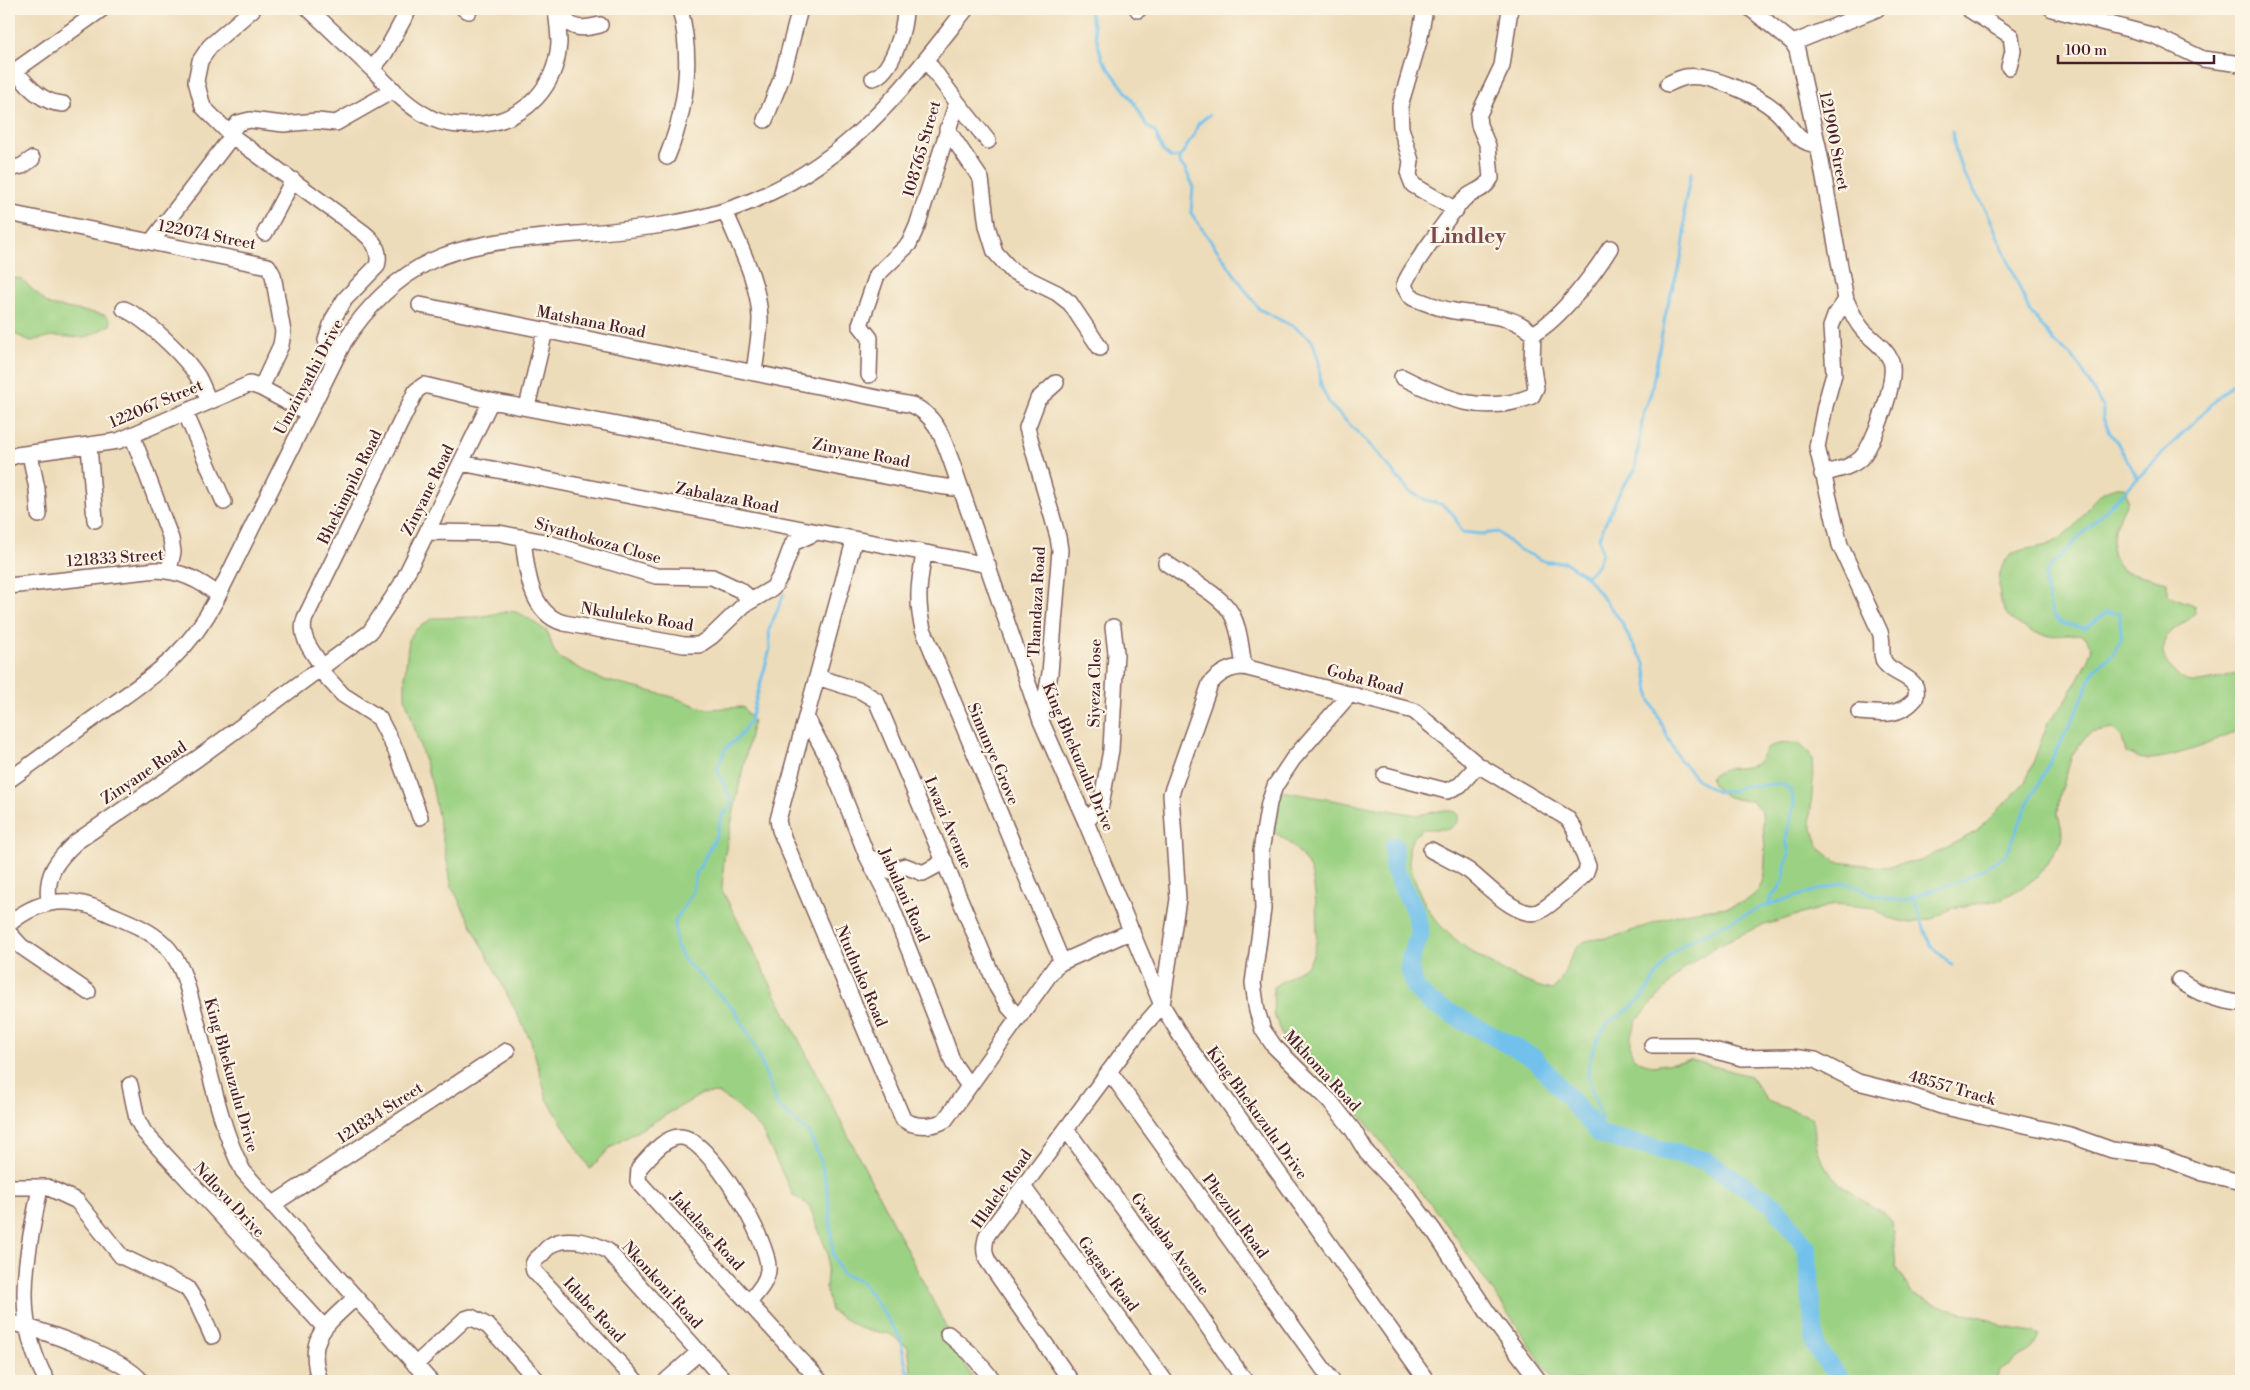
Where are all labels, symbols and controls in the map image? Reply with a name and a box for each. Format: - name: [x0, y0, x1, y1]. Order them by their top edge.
- scale bar: [2058, 32, 2214, 64]
- text: 100 m: [2065, 41, 2107, 60]
- street label: 121900 Street: [1815, 90, 1853, 193]
- street label: 108765 Street: [899, 98, 945, 200]
- street label: 122074 Street: [156, 216, 258, 254]
- district label: Lindley: [1430, 224, 1506, 250]
- street label: Matshana Road: [535, 302, 647, 342]
- street label: Umzinyathi Drive: [270, 316, 348, 438]
- street label: 122067 Street: [106, 375, 206, 433]
- street label: Bhekimpilo Road: [313, 426, 386, 549]
- street label: Zinyane Road: [811, 434, 911, 472]
- street label: Zinyane Road: [397, 441, 459, 539]
- street label: Zabalaza Road: [674, 478, 780, 518]
- street label: Siyathokoza Close: [532, 513, 664, 569]
- street label: 121833 Street: [66, 545, 165, 571]
- street label: Thandaza Road: [1024, 546, 1050, 658]
- street label: Nkululeko Road: [579, 598, 695, 636]
- street label: Siyeza Close: [1084, 638, 1106, 728]
- street label: Goba Road: [1325, 660, 1405, 700]
- street label: King Bhekuzulu Drive: [1038, 680, 1118, 834]
- street label: Simunye Grove: [963, 700, 1023, 808]
- street label: Zinyane Road: [97, 737, 191, 809]
- street label: Lwazi Avenue: [920, 774, 976, 872]
- street label: Jabulani Road: [874, 844, 934, 945]
- street label: Ntuthuko Road: [831, 922, 891, 1030]
- street label: King Bhekuzulu Drive: [199, 996, 263, 1154]
- street label: Mkhoma Road: [1279, 1026, 1365, 1116]
- street label: King Bhekuzulu Drive: [1202, 1043, 1312, 1183]
- street label: 48557 Track: [1906, 1066, 1999, 1110]
- street label: 121834 Street: [333, 1078, 427, 1148]
- street label: Hlalele Road: [968, 1146, 1036, 1232]
- street label: Ndlovu Drive: [189, 1158, 269, 1242]
- street label: Phezulu Road: [1198, 1170, 1272, 1262]
- street label: Jakalase Road: [665, 1186, 748, 1275]
- street label: Gwababa Avenue: [1126, 1189, 1214, 1299]
- street label: Gagasi Road: [1073, 1232, 1143, 1316]
- street label: Nkonkoni Road: [617, 1237, 707, 1333]
- street label: Idube Road: [559, 1273, 629, 1347]

